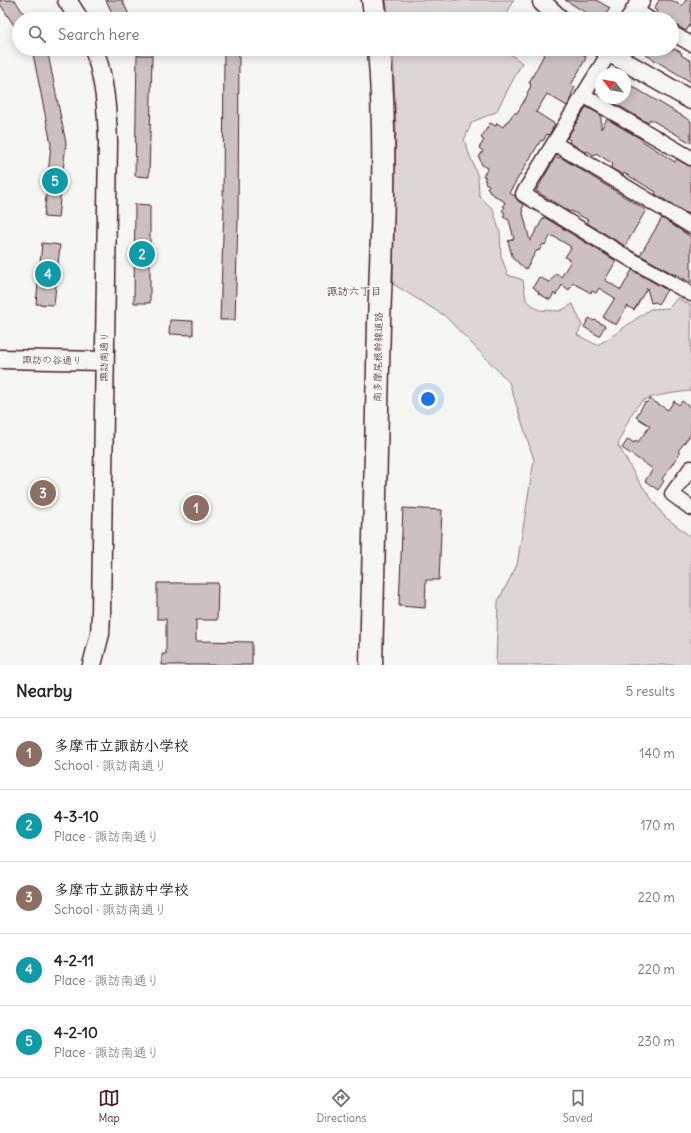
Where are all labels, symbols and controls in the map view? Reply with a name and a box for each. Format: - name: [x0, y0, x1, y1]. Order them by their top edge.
- search box: [12, 12, 679, 56]
- icon: search: [26, 23, 48, 45]
- text: Search here: [58, 25, 139, 44]
- north arrow: [595, 68, 631, 104]
- pin: 5: [42, 166, 68, 196]
- pin: 2: [129, 239, 155, 269]
- pin: 4: [35, 259, 61, 289]
- district label: 諏訪六丁目: [327, 284, 382, 298]
- street label: 南多摩尾根幹線道路: [371, 312, 385, 402]
- street label: 諏訪南通り: [97, 332, 111, 382]
- street label: 諏訪の谷通り: [22, 353, 82, 367]
- your location: [418, 389, 438, 409]
- pin: 3: [30, 478, 56, 508]
- pin: 1: [183, 493, 209, 523]
- text: Nearby: [16, 680, 72, 702]
- text: 5 results: [626, 683, 675, 700]
- text: 多摩市立諏訪小学校: [54, 736, 189, 755]
- text: 1: [26, 745, 32, 762]
- text: 140 m: [639, 745, 675, 762]
- text: School · 諏訪南通り: [54, 757, 167, 774]
- text: 4-3-10: [54, 807, 99, 826]
- text: 2: [25, 817, 33, 834]
- text: 170 m: [640, 817, 675, 834]
- text: Place · 諏訪南通り: [54, 828, 160, 845]
- text: 多摩市立諏訪中学校: [54, 880, 189, 899]
- text: 3: [25, 889, 33, 906]
- text: 220 m: [638, 889, 675, 906]
- text: School · 諏訪南通り: [54, 901, 167, 918]
- text: 4-2-11: [54, 951, 94, 970]
- text: 4: [25, 961, 33, 978]
- text: 220 m: [638, 961, 675, 978]
- text: Place · 諏訪南通り: [54, 972, 160, 989]
- text: 4-2-10: [54, 1023, 98, 1042]
- text: 5: [25, 1033, 33, 1050]
- text: 230 m: [637, 1033, 675, 1050]
- text: Place · 諏訪南通り: [54, 1044, 160, 1061]
- tab: Map: [98, 1087, 120, 1125]
- tab: Directions: [317, 1087, 366, 1125]
- tab: Saved: [563, 1087, 593, 1125]

